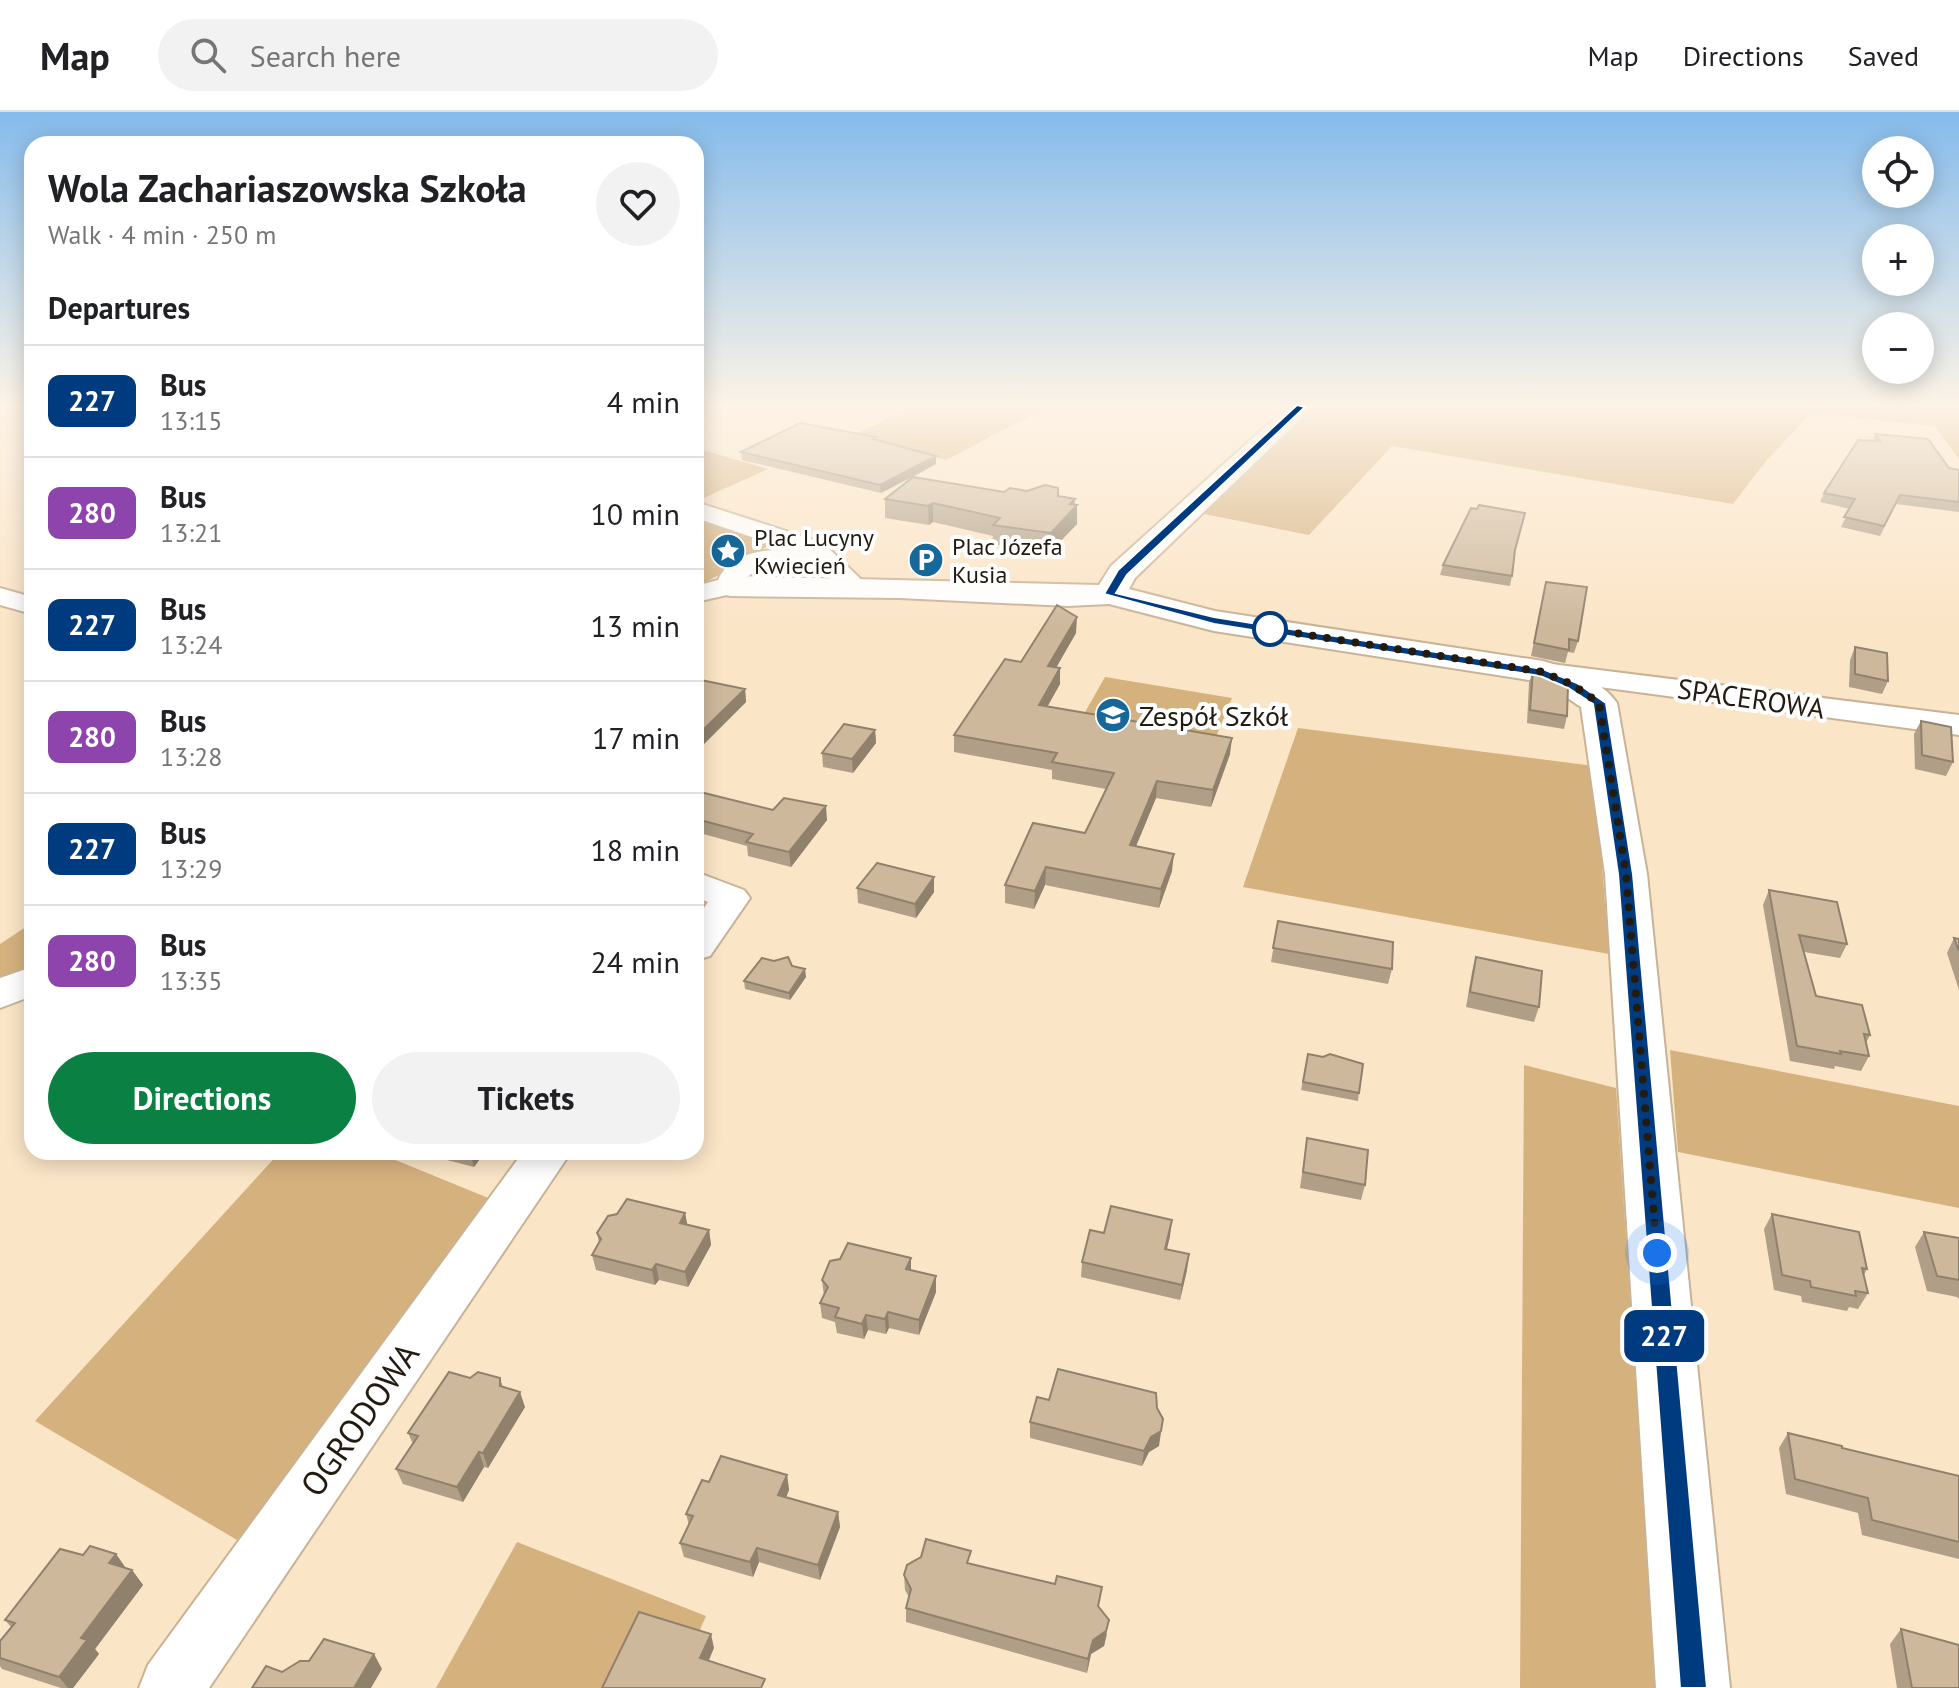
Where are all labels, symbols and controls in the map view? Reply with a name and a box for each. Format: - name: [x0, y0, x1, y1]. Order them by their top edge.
- search box: [158, 19, 718, 91]
- text: Map: [40, 31, 110, 80]
- icon: search: [186, 33, 230, 77]
- text: Search here: [250, 36, 401, 75]
- text: Map: [1588, 37, 1639, 74]
- text: Directions: [1683, 37, 1804, 74]
- text: Saved: [1848, 37, 1919, 74]
- map controls: [1862, 136, 1934, 384]
- button: locate: [1862, 136, 1934, 208]
- button: heart: [596, 162, 680, 246]
- text: Wola Zachariaszowska Szkoła: [48, 163, 527, 212]
- text: Walk · 4 min · 250 m: [48, 218, 276, 251]
- button: +: [1862, 224, 1934, 296]
- text: Departures: [48, 288, 190, 327]
- button: −: [1862, 312, 1934, 384]
- text: Bus: [160, 365, 207, 404]
- text: 227: [68, 382, 116, 419]
- text: 4 min: [607, 382, 680, 421]
- text: 13:15: [160, 404, 222, 437]
- text: Bus: [160, 477, 207, 516]
- text: 280: [68, 494, 116, 531]
- text: 10 min: [590, 494, 680, 533]
- text: 13:21: [160, 516, 222, 549]
- place label: Plac Lucyny Kwiecień: [754, 522, 874, 581]
- place label: Plac Józefa Kusia: [952, 531, 1063, 590]
- place icon: Plac Lucyny Kwiecień: [709, 532, 747, 570]
- parking icon: Plac Józefa Kusia: [907, 541, 945, 579]
- text: Bus: [160, 589, 207, 628]
- text: 227: [68, 606, 116, 643]
- text: 13 min: [590, 606, 680, 645]
- unlabelled marker: [1253, 612, 1287, 646]
- text: 13:24: [160, 628, 222, 661]
- street label: SPACEROWA: [1675, 669, 1828, 727]
- school or university icon: Zespół Szkół: [1094, 696, 1132, 734]
- place label: Zespół Szkół: [1139, 697, 1288, 734]
- text: Bus: [160, 701, 207, 740]
- text: 280: [68, 718, 116, 755]
- text: 17 min: [592, 718, 680, 757]
- text: 13:28: [160, 740, 222, 773]
- text: Bus: [160, 813, 207, 852]
- text: 227: [68, 830, 116, 867]
- text: 18 min: [590, 830, 680, 869]
- text: 13:29: [160, 852, 222, 885]
- text: Bus: [160, 925, 207, 964]
- text: 280: [68, 942, 116, 979]
- text: 24 min: [590, 942, 680, 981]
- text: 13:35: [160, 964, 222, 997]
- button: Directions: [48, 1052, 356, 1144]
- button: Tickets: [372, 1052, 680, 1144]
- your location: [1637, 1233, 1677, 1273]
- line badge: 227: [1618, 1310, 1710, 1362]
- text: 227: [1640, 1317, 1688, 1354]
- street label: OGRODOWA: [290, 1333, 428, 1505]

